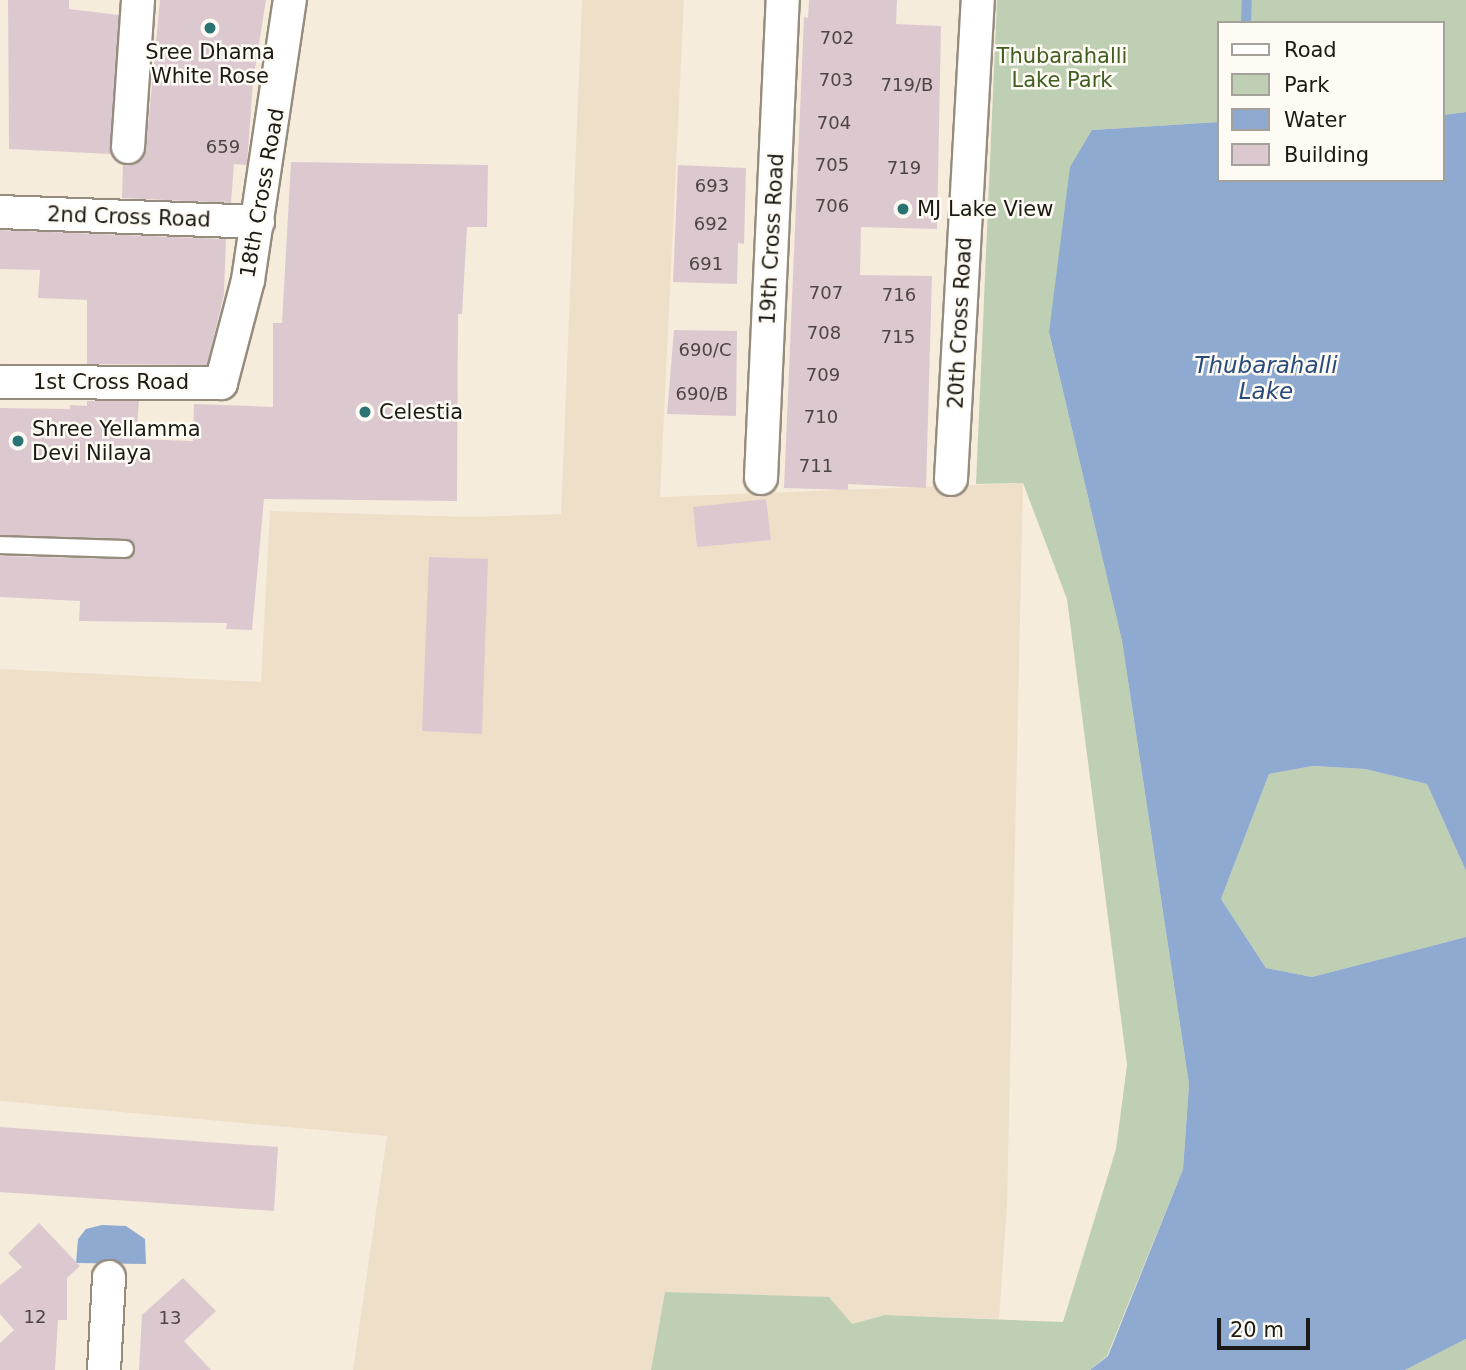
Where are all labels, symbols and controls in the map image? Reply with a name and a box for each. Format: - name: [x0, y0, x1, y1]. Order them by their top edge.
- marker: Sree Dhama White Rose: [202, 20, 218, 36]
- legend: [1218, 21, 1445, 182]
- house number: 702: [820, 27, 854, 49]
- text: Road: [1284, 38, 1337, 62]
- place label: Sree Dhama White Rose: [145, 39, 275, 89]
- park label: Thubarahalli Lake Park: [997, 43, 1127, 93]
- house number: 703: [819, 69, 853, 91]
- text: Park: [1284, 73, 1329, 97]
- house number: 719/B: [881, 74, 933, 96]
- street label: 18th Cross Road: [235, 106, 289, 280]
- text: Water: [1284, 108, 1346, 132]
- house number: 704: [817, 112, 851, 134]
- house number: 659: [206, 136, 240, 158]
- text: Building: [1284, 143, 1369, 167]
- street label: 19th Cross Road: [755, 153, 789, 325]
- house number: 705: [815, 154, 849, 176]
- house number: 719: [887, 157, 921, 179]
- house number: 693: [695, 175, 729, 197]
- house number: 706: [815, 195, 849, 217]
- place label: MJ Lake View: [917, 196, 1053, 222]
- marker: MJ Lake View: [895, 201, 911, 217]
- street label: 2nd Cross Road: [47, 202, 211, 232]
- house number: 692: [694, 213, 728, 235]
- street label: 20th Cross Road: [943, 237, 977, 409]
- house number: 691: [689, 253, 723, 275]
- house number: 707: [809, 282, 843, 304]
- house number: 716: [882, 284, 916, 306]
- house number: 708: [807, 322, 841, 344]
- house number: 715: [881, 326, 915, 348]
- house number: 690/C: [679, 339, 731, 361]
- water label: Thubarahalli Lake: [1194, 351, 1338, 405]
- house number: 709: [806, 364, 840, 386]
- street label: 1st Cross Road: [33, 369, 189, 395]
- house number: 690/B: [676, 383, 728, 405]
- place label: Celestia: [379, 399, 463, 425]
- marker: Celestia: [357, 404, 373, 420]
- house number: 710: [804, 406, 838, 428]
- place label: Shree Yellamma Devi Nilaya: [32, 416, 201, 466]
- marker: Shree Yellamma Devi Nilaya: [10, 433, 26, 449]
- house number: 711: [799, 455, 833, 477]
- scale bar: [1221, 1304, 1314, 1348]
- house number: 12: [24, 1306, 46, 1328]
- house number: 13: [159, 1307, 181, 1329]
- text: 20 m: [1230, 1318, 1284, 1342]

